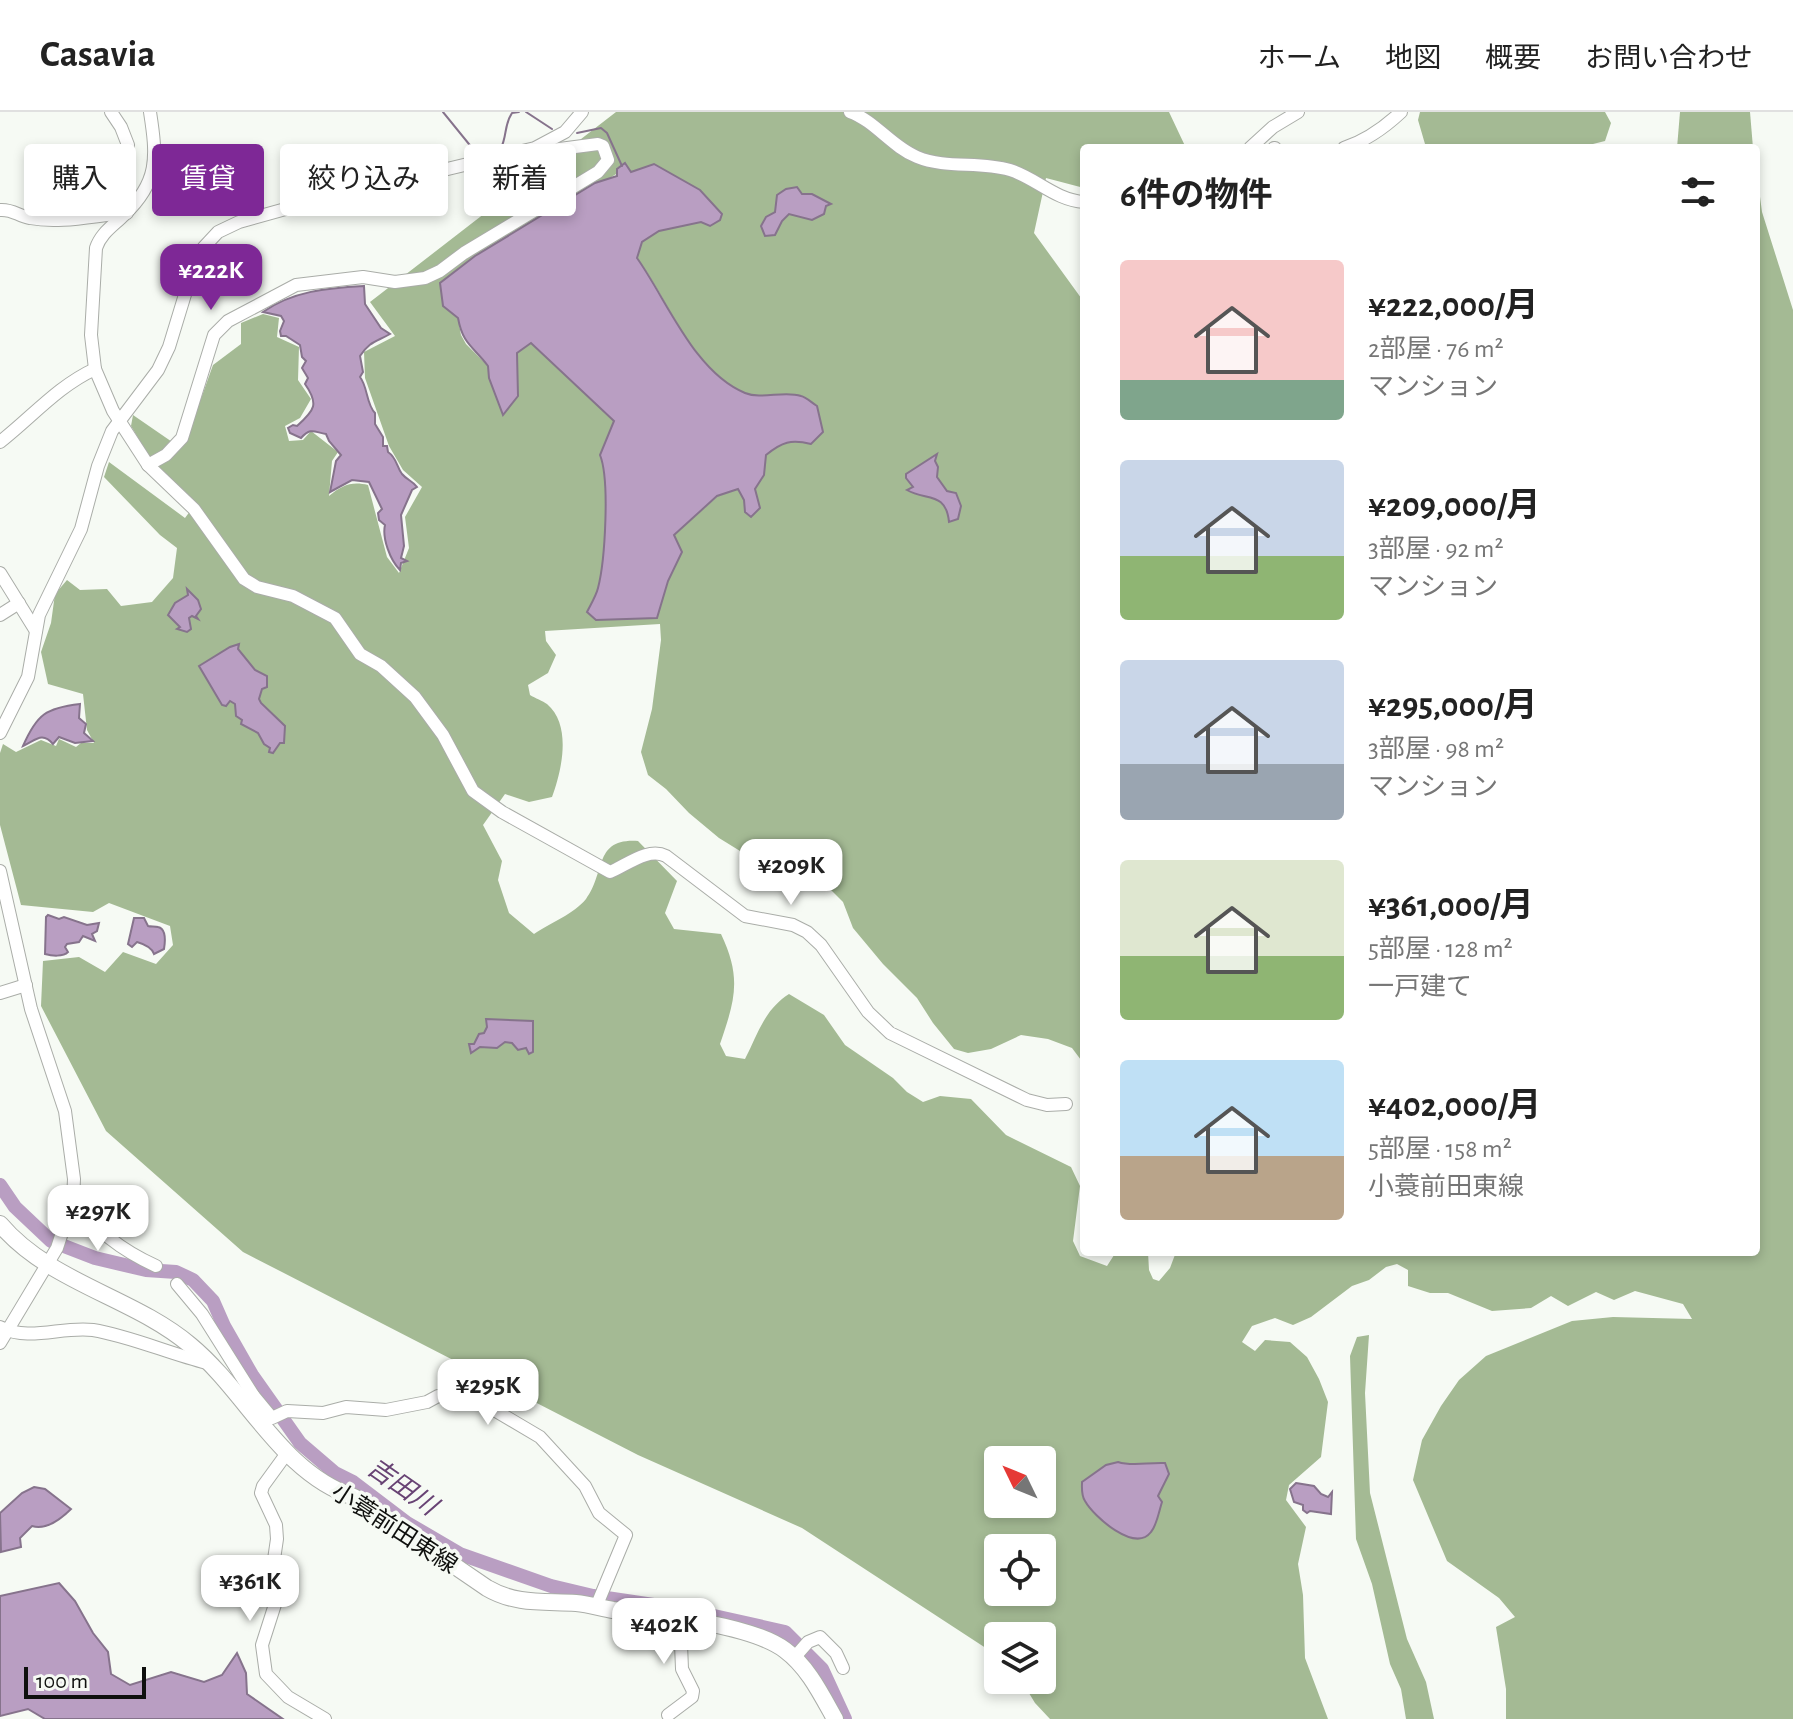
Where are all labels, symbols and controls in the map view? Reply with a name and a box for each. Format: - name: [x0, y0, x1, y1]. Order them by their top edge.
- text: Casavia: [40, 36, 156, 74]
- text: ホーム: [1258, 45, 1341, 73]
- text: 地図: [1385, 45, 1441, 73]
- text: 概要: [1485, 45, 1541, 73]
- text: お問い合わせ: [1585, 45, 1753, 73]
- chip: 購入: [24, 144, 136, 216]
- chip: 賃貸: [152, 144, 264, 216]
- chip: 絞り込み: [280, 144, 448, 216]
- chip: 新着: [464, 144, 576, 216]
- icon: filters: [1676, 170, 1720, 214]
- text: 6件の物件: [1120, 179, 1272, 213]
- pin: ¥222K: [155, 244, 267, 312]
- text: ¥222K: [178, 257, 244, 283]
- text: ¥222,000/月: [1368, 289, 1539, 323]
- icon: home: [1184, 292, 1280, 388]
- text: 2部屋 · 76 m²: [1368, 336, 1504, 362]
- text: マンション: [1368, 374, 1498, 400]
- text: ¥209,000/月: [1368, 489, 1541, 523]
- icon: home: [1184, 492, 1280, 588]
- text: 3部屋 · 92 m²: [1368, 536, 1503, 562]
- text: マンション: [1368, 574, 1498, 600]
- text: ¥295,000/月: [1368, 689, 1538, 723]
- icon: home: [1184, 692, 1280, 788]
- text: 3部屋 · 98 m²: [1368, 736, 1504, 762]
- text: マンション: [1368, 774, 1498, 800]
- pin: ¥209K: [735, 839, 847, 907]
- text: ¥209K: [757, 852, 825, 878]
- text: ¥361,000/月: [1368, 889, 1534, 923]
- icon: home: [1184, 892, 1280, 988]
- text: 5部屋 · 128 m²: [1368, 936, 1513, 962]
- text: 一戸建て: [1368, 974, 1472, 1000]
- text: ¥402,000/月: [1368, 1089, 1541, 1123]
- icon: home: [1184, 1092, 1280, 1188]
- text: 5部屋 · 158 m²: [1368, 1136, 1512, 1162]
- text: 小蓑前田東線: [1368, 1174, 1524, 1200]
- pin: ¥297K: [42, 1185, 154, 1253]
- text: ¥297K: [66, 1198, 130, 1224]
- pin: ¥295K: [432, 1359, 544, 1427]
- text: ¥295K: [456, 1372, 520, 1398]
- north arrow: [984, 1446, 1056, 1518]
- map controls: [984, 1446, 1056, 1694]
- water label: 吉田川: [363, 1453, 444, 1522]
- street label: 小蓑前田東線: [327, 1478, 462, 1578]
- button: locate: [984, 1534, 1056, 1606]
- pin: ¥361K: [194, 1555, 306, 1623]
- text: ¥361K: [219, 1568, 281, 1594]
- pin: ¥402K: [608, 1598, 720, 1666]
- text: ¥402K: [630, 1611, 698, 1637]
- button: layers: [984, 1622, 1056, 1694]
- scale bar: [24, 1663, 146, 1699]
- text: 100 m: [36, 1670, 88, 1692]

